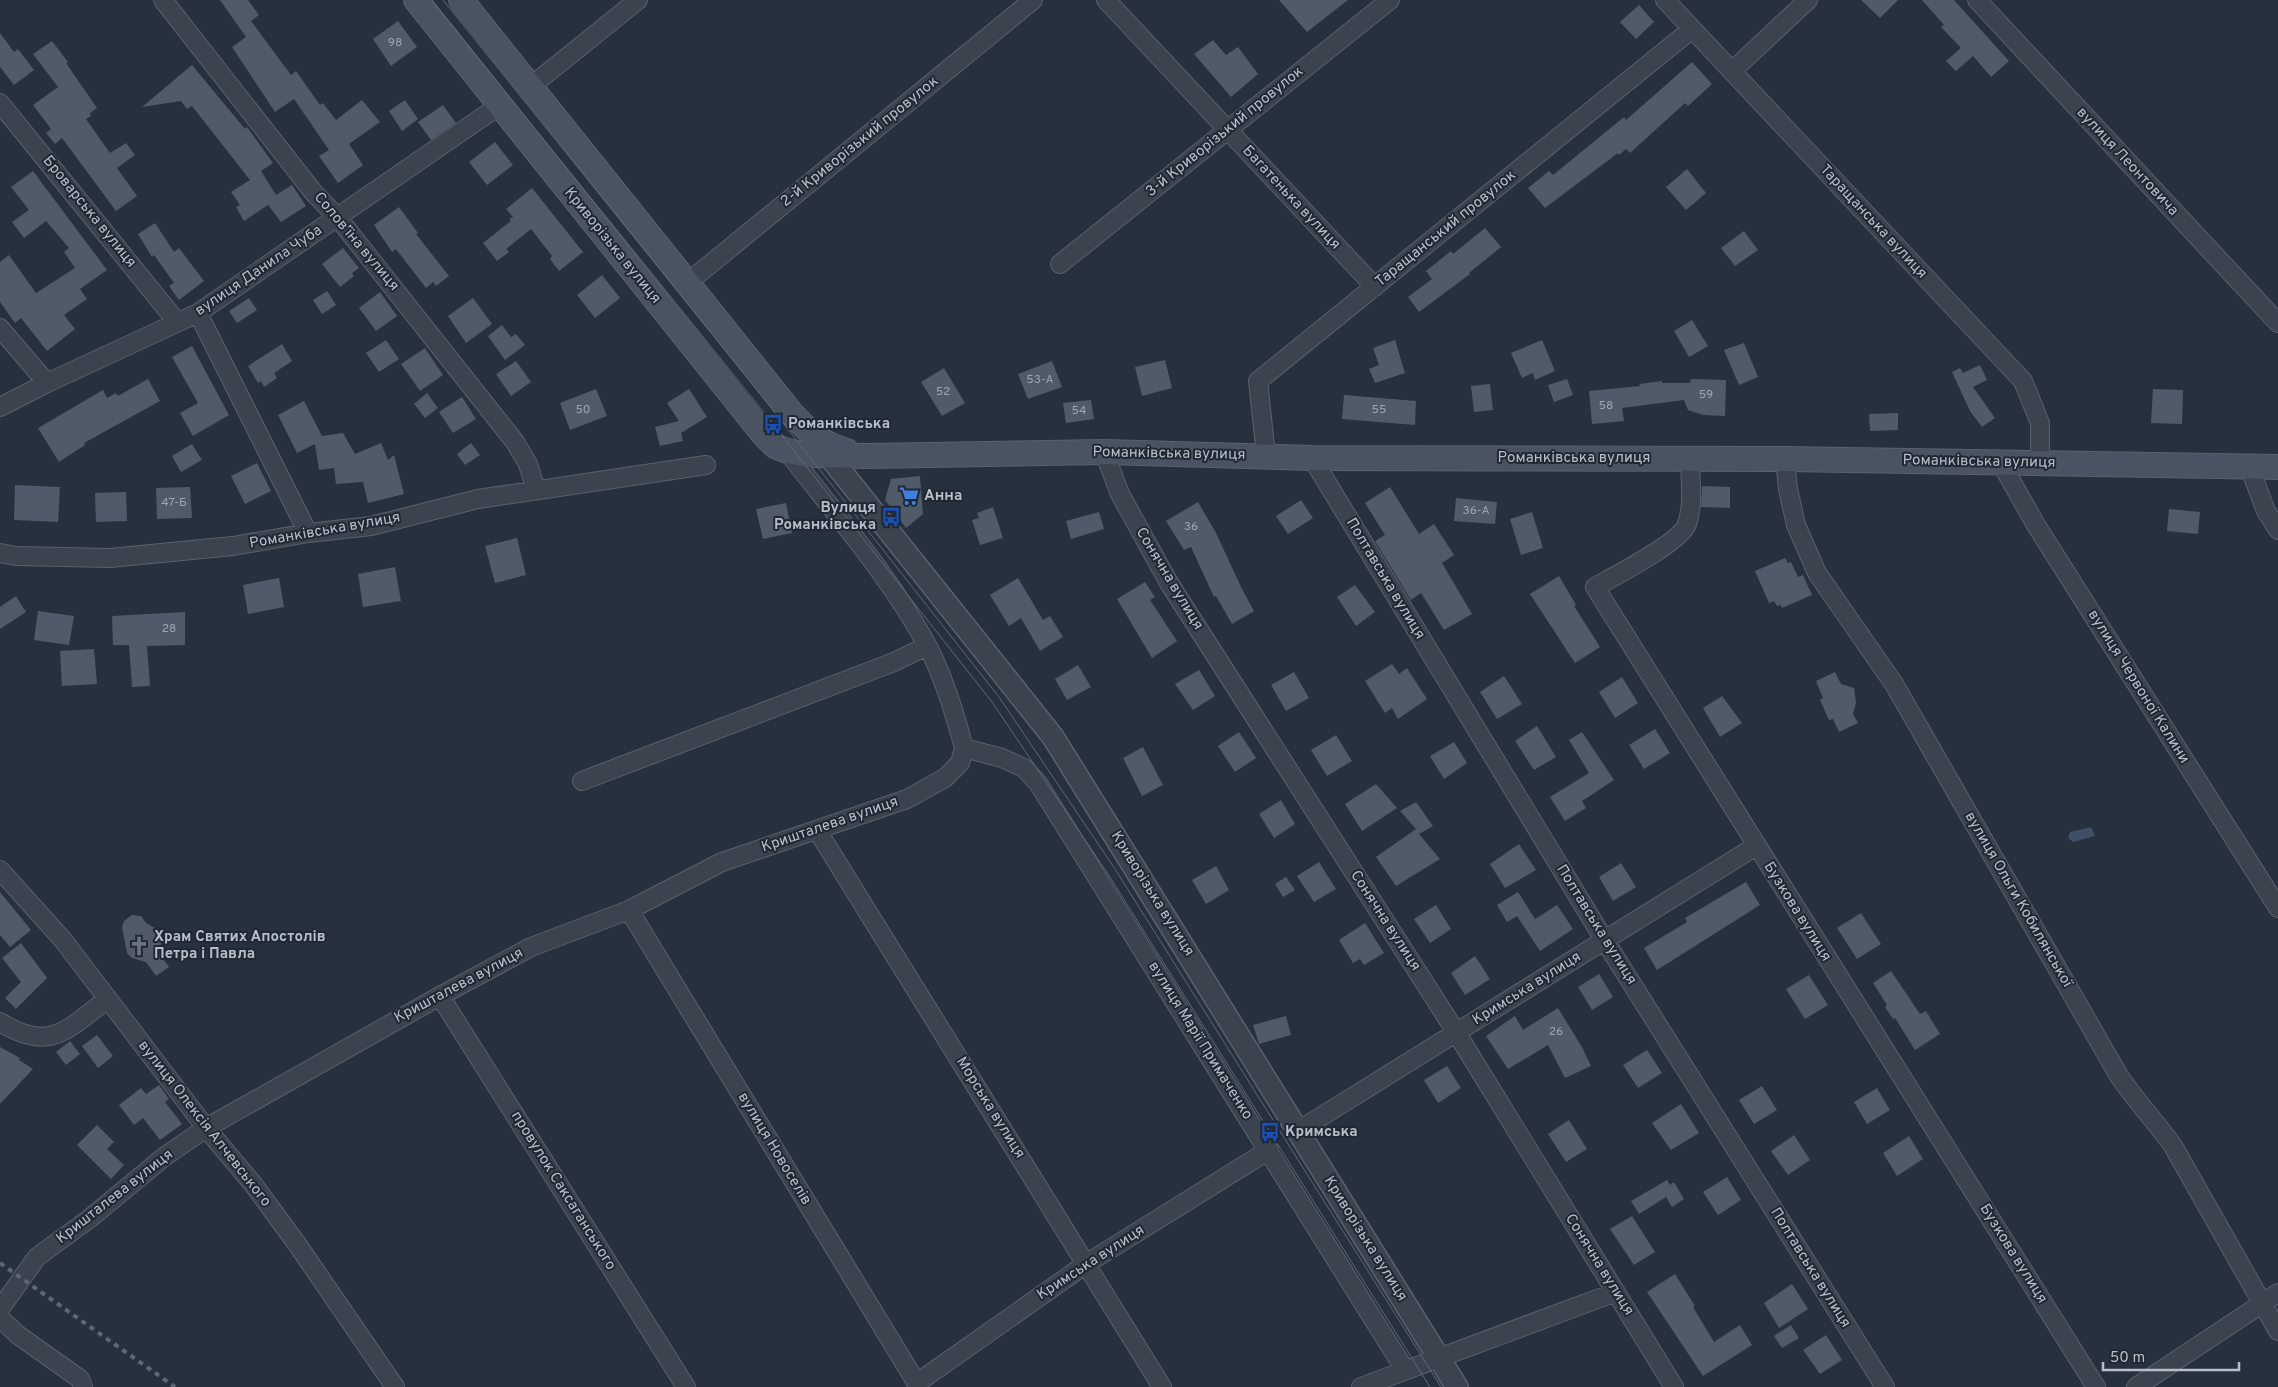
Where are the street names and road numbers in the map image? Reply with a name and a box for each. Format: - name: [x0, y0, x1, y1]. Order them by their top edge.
- street label: 3-й Криворізький провулок: [1142, 62, 1308, 202]
- street label: 2-й Криворізький провулок: [777, 72, 943, 212]
- street label: вулиця Леонтовича: [2072, 104, 2182, 220]
- street label: Багатенька вулиця: [1238, 142, 1344, 254]
- street label: Броварська вулиця: [38, 152, 140, 272]
- street label: Таращанська вулиця: [1815, 161, 1931, 283]
- street label: Таращанський провулок: [1372, 166, 1520, 292]
- street label: Криворізька вулиця: [559, 184, 665, 308]
- street label: Соловʼїна вулиця: [309, 189, 403, 295]
- street label: вулиця Данила Чуба: [192, 221, 326, 321]
- street label: Романківська вулиця: [1092, 443, 1246, 465]
- street label: Романківська вулиця: [1498, 449, 1650, 468]
- street label: Романківська вулиця: [1902, 451, 2056, 473]
- street label: Романківська вулиця: [248, 508, 402, 554]
- street label: Полтавська вулиця: [1341, 515, 1429, 643]
- street label: Сонячна вулиця: [1131, 524, 1207, 634]
- street label: вулиця Червоної Калини: [2083, 607, 2193, 767]
- street label: Кришталева вулиця: [759, 793, 901, 857]
- street label: вулиця Ольги Кобилянської: [1960, 809, 2077, 992]
- street label: Криворізька вулиця: [1106, 828, 1198, 960]
- street label: Бузкова вулиця: [1759, 859, 1835, 965]
- street label: Полтавська вулиця: [1551, 861, 1641, 989]
- street label: Сонячна вулиця: [1345, 867, 1425, 975]
- street label: Кришталева вулиця: [391, 944, 527, 1028]
- street label: Кримська вулиця: [1469, 948, 1585, 1030]
- street label: вулиця Марії Примаченко: [1143, 958, 1257, 1124]
- street label: вулиця Олексія Алчевського: [133, 1037, 275, 1211]
- street label: Морська вулиця: [951, 1054, 1029, 1162]
- street label: вулиця Новоселів: [733, 1089, 815, 1209]
- street label: провулок Саксаганського: [506, 1108, 620, 1274]
- street label: Кришталева вулиця: [53, 1145, 177, 1249]
- street label: Криворізька вулиця: [1319, 1173, 1411, 1305]
- street label: Бузкова вулиця: [1975, 1201, 2051, 1307]
- street label: Полтавська вулиця: [1765, 1204, 1855, 1332]
- street label: Сонячна вулиця: [1560, 1211, 1638, 1319]
- street label: Кримська вулиця: [1034, 1221, 1148, 1305]

